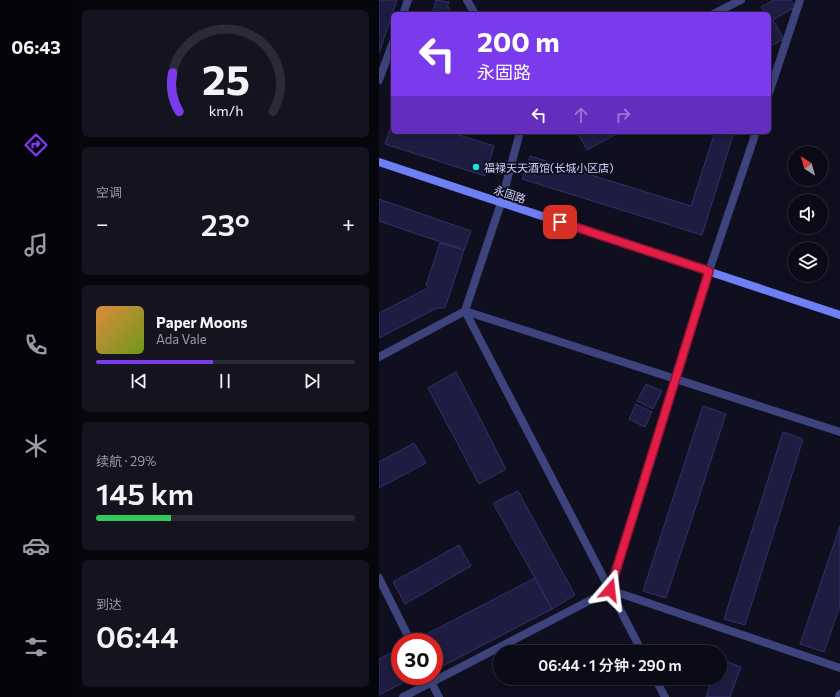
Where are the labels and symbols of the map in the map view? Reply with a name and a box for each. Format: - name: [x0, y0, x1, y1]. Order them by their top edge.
- north arrow: [788, 146, 828, 186]
- place label: 福禄天天酒馆(长城小区店): [484, 161, 613, 174]
- marker: 福禄天天酒馆(长城小区店): [471, 162, 481, 172]
- street label: 永固路: [492, 183, 528, 205]
- pin: [543, 205, 577, 239]
- position arrow: [589, 569, 631, 611]
- speed limit sign: 30: [391, 633, 443, 685]

